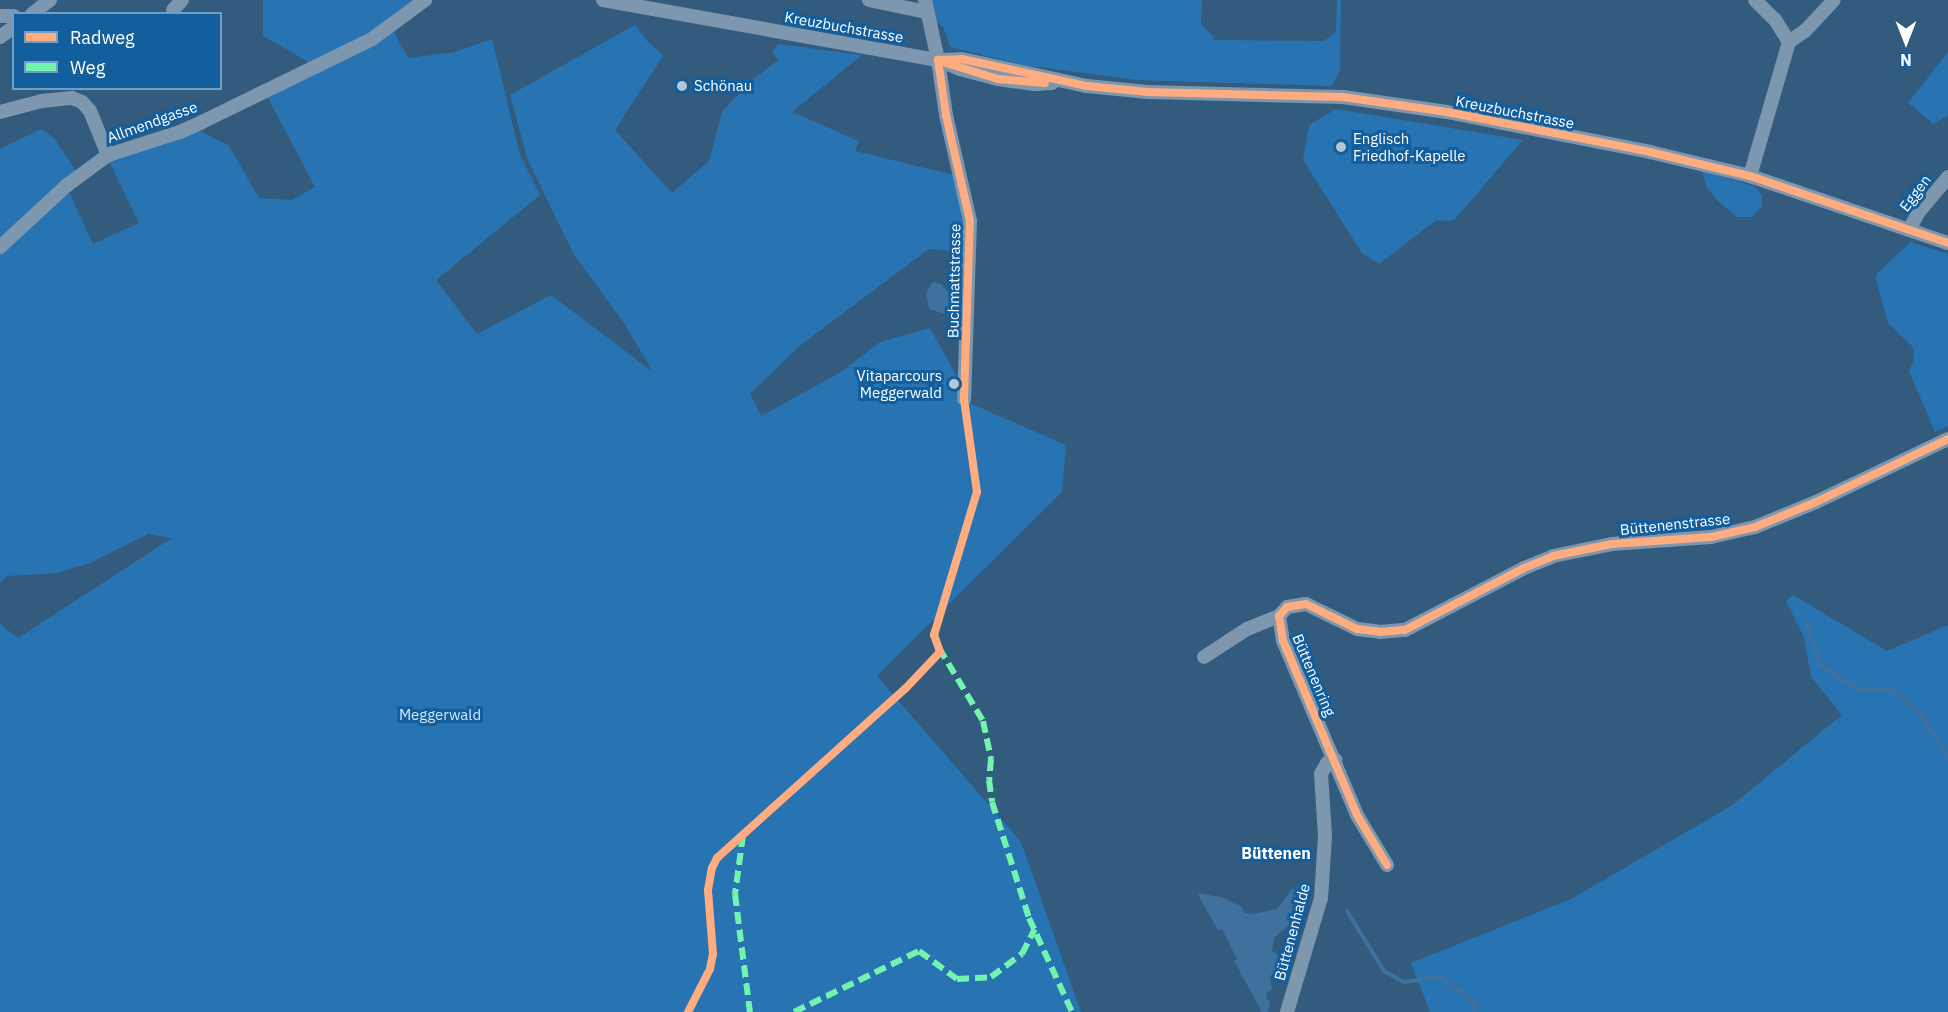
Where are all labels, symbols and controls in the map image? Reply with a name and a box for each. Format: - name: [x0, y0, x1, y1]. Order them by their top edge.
- street label: Kreuzbuchstrasse: [783, 8, 905, 46]
- legend: [12, 12, 222, 90]
- north arrow: [1876, 12, 1936, 72]
- text: Radweg: [70, 26, 135, 49]
- text: N: [1900, 50, 1912, 70]
- text: Weg: [70, 56, 105, 79]
- place label: Schönau: [694, 77, 752, 95]
- marker: Schönau: [675, 79, 689, 93]
- street label: Kreuzbuchstrasse: [1454, 92, 1576, 132]
- street label: Allmendgasse: [104, 97, 200, 147]
- place label: Englisch Friedhof-Kapelle: [1353, 129, 1465, 164]
- marker: Englisch Friedhof-Kapelle: [1334, 140, 1348, 154]
- street label: Eggen: [1895, 171, 1935, 215]
- street label: Buchmattstrasse: [944, 224, 964, 338]
- place label: Vitaparcours Meggerwald: [857, 366, 942, 401]
- marker: Vitaparcours Meggerwald: [947, 377, 961, 391]
- street label: Büttenenstrasse: [1619, 509, 1731, 539]
- street label: Büttenenring: [1289, 631, 1339, 719]
- park label: Meggerwald: [399, 706, 481, 724]
- district label: Büttenen: [1241, 843, 1311, 863]
- street label: Büttenenhalde: [1270, 882, 1314, 982]

